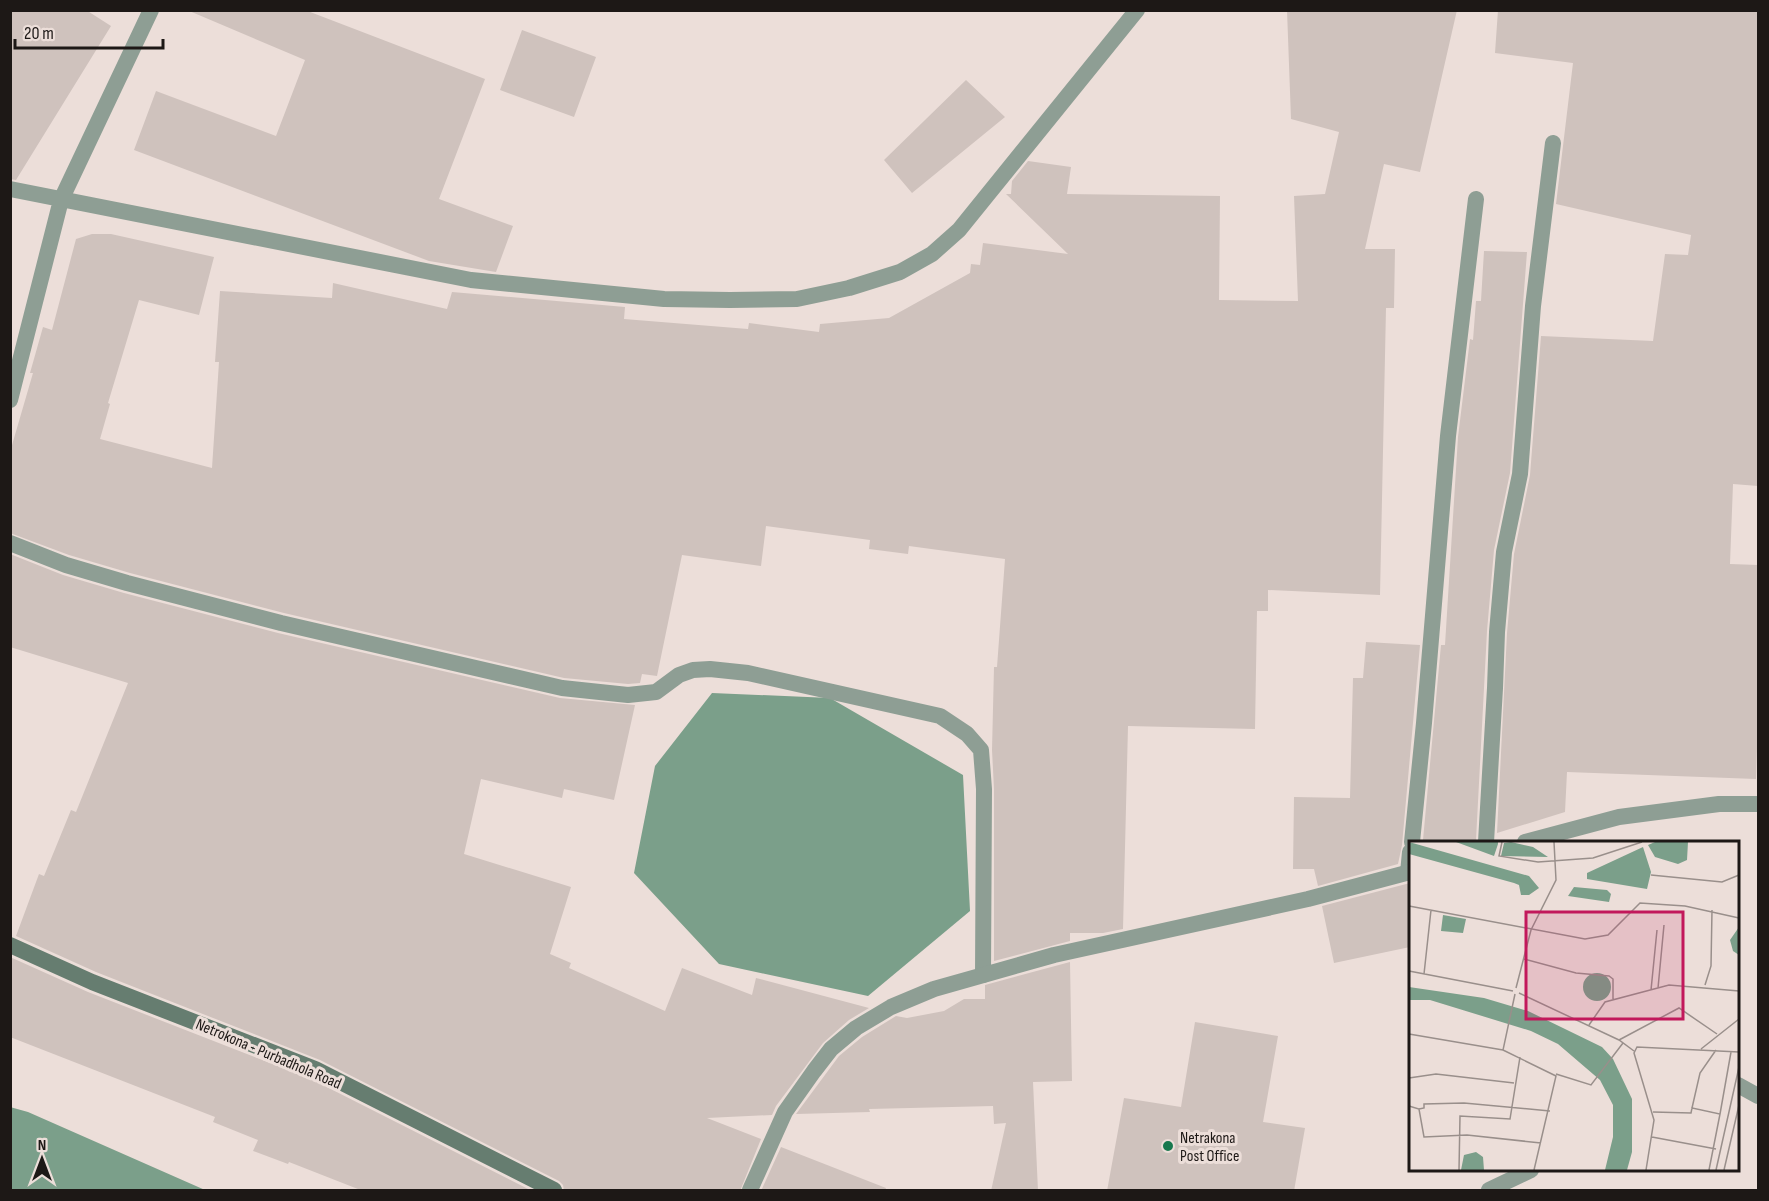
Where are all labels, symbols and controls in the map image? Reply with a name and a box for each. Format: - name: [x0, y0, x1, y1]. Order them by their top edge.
- scale bar: [15, 12, 164, 50]
- text: 20 m: [24, 23, 54, 44]
- inset map: [1409, 841, 1739, 1171]
- street label: Netrokona - Purbadhola Road: [193, 1015, 344, 1094]
- north arrow: [12, 1129, 72, 1189]
- place label: Netrakona Post Office: [1180, 1129, 1239, 1166]
- text: N: [38, 1136, 46, 1155]
- marker: Netrakona Post Office: [1161, 1139, 1175, 1153]

